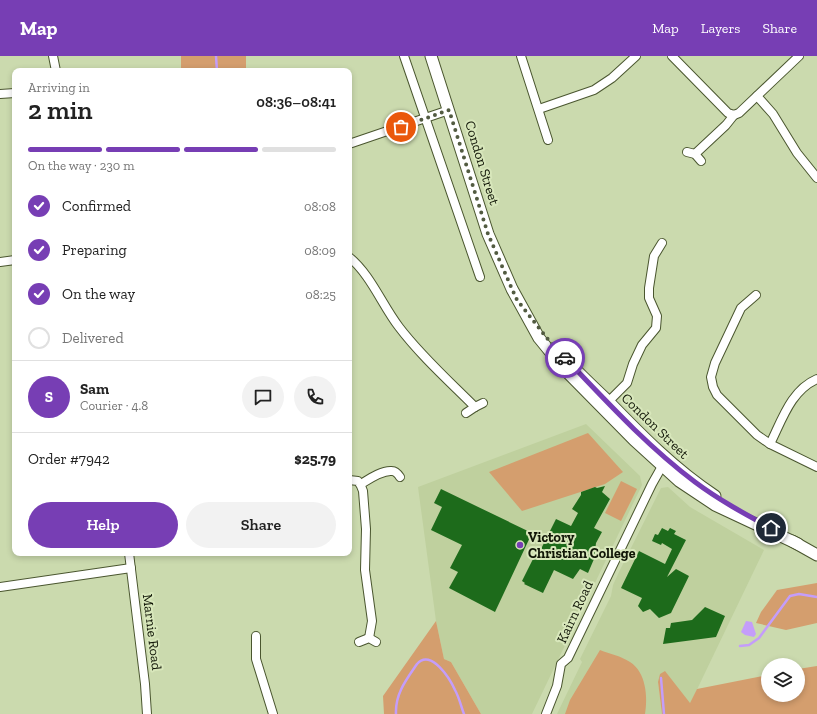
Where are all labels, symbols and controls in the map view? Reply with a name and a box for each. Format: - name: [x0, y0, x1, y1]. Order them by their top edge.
- text: Map: [20, 17, 57, 40]
- text: Map: [652, 20, 679, 37]
- text: Layers: [701, 20, 740, 37]
- text: Share: [762, 20, 797, 37]
- text: Arriving in: [28, 80, 90, 95]
- text: 08:36–08:41: [256, 93, 336, 111]
- text: 2 min: [28, 94, 92, 126]
- pin: [384, 110, 418, 144]
- icon: bag: [390, 116, 412, 138]
- street label: Condon Street: [461, 119, 503, 208]
- text: On the way · 230 m: [28, 158, 135, 173]
- icon: check: [28, 195, 50, 217]
- text: Confirmed: [62, 197, 131, 215]
- text: 08:08: [304, 199, 336, 214]
- icon: check: [28, 239, 50, 261]
- text: Preparing: [62, 241, 127, 259]
- text: 08:09: [304, 243, 336, 258]
- icon: check: [28, 283, 50, 305]
- text: On the way: [62, 285, 135, 303]
- text: 08:25: [305, 287, 336, 302]
- text: Delivered: [62, 329, 124, 347]
- courier: [545, 338, 585, 378]
- icon: car: [554, 347, 576, 369]
- button: chat: [242, 376, 284, 418]
- button: phone: [294, 376, 336, 418]
- text: Sam: [80, 380, 109, 398]
- text: S: [45, 388, 53, 406]
- street label: Condon Street: [618, 390, 693, 463]
- text: Courier · 4.8: [80, 398, 148, 413]
- text: Order #7942: [28, 450, 110, 468]
- text: $25.79: [294, 450, 336, 468]
- button: Help: [28, 502, 178, 548]
- button: Share: [186, 502, 336, 548]
- pin: [754, 511, 788, 545]
- icon: home: [760, 517, 782, 539]
- place label: Victory Christian College: [528, 529, 636, 562]
- marker: Victory Christian College: [515, 540, 525, 550]
- street label: Kairn Road: [553, 578, 597, 646]
- street label: Marnie Road: [139, 593, 165, 671]
- map controls: [761, 658, 805, 702]
- button: layers: [761, 658, 805, 702]

